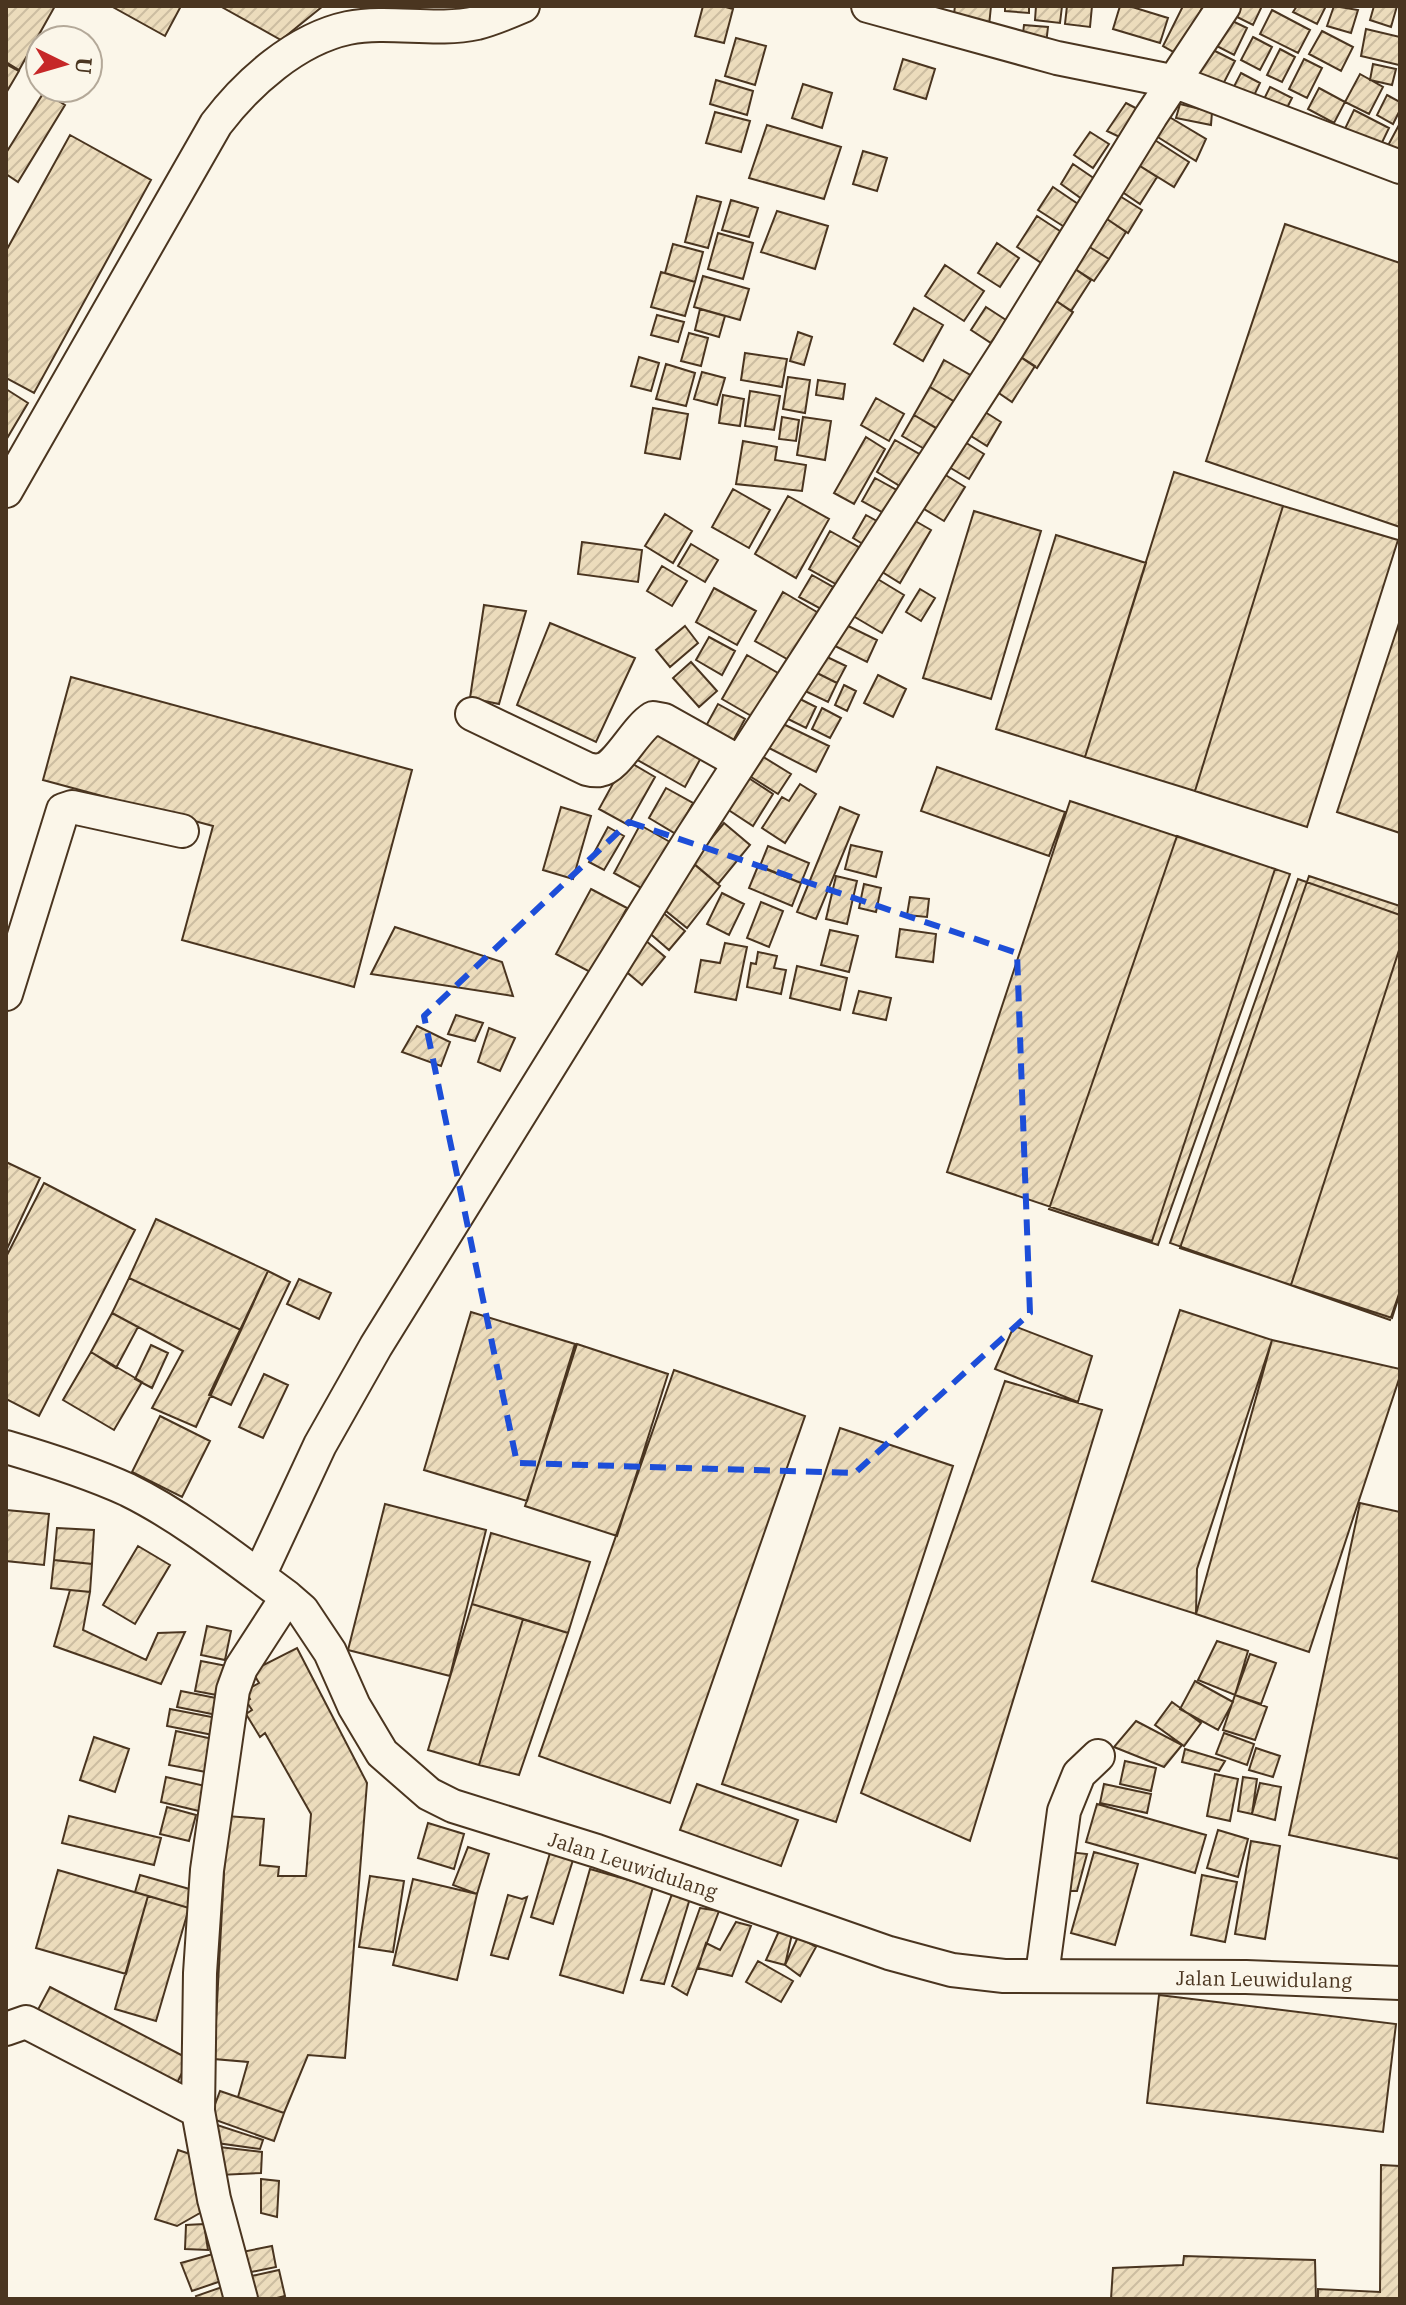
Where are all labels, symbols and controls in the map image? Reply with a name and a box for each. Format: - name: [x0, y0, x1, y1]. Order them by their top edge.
- north arrow: [24, 24, 104, 104]
- text: U: [69, 56, 100, 76]
- street label: Jalan Leuwidulang: [545, 1825, 721, 1905]
- street label: Jalan Leuwidulang: [1176, 1964, 1352, 1994]

